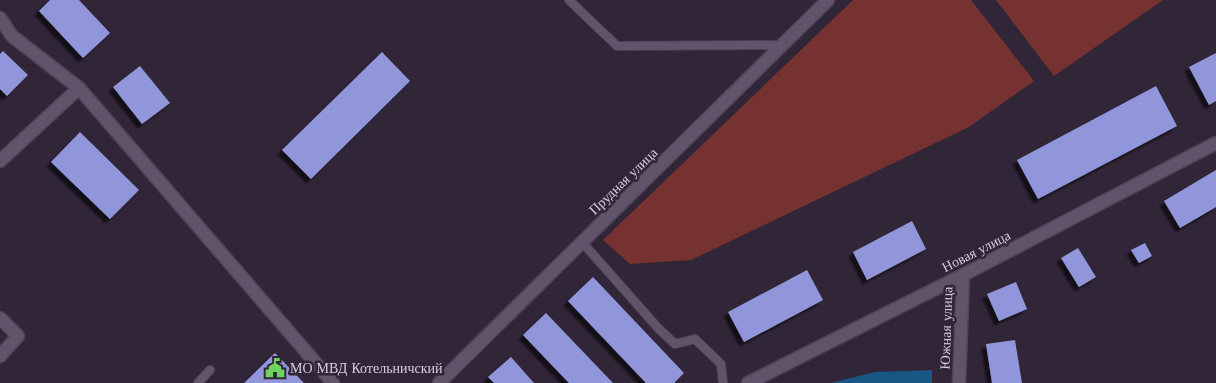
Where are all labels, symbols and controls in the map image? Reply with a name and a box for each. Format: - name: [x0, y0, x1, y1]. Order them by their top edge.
- street label: Прудная улица: [585, 143, 662, 218]
- street label: Новая улица: [939, 226, 1014, 276]
- street label: Южная улица: [936, 285, 956, 370]
- public building icon: МО МВД Котельничский: [264, 357, 286, 379]
- place label: МО МВД Котельничский: [290, 359, 443, 377]

